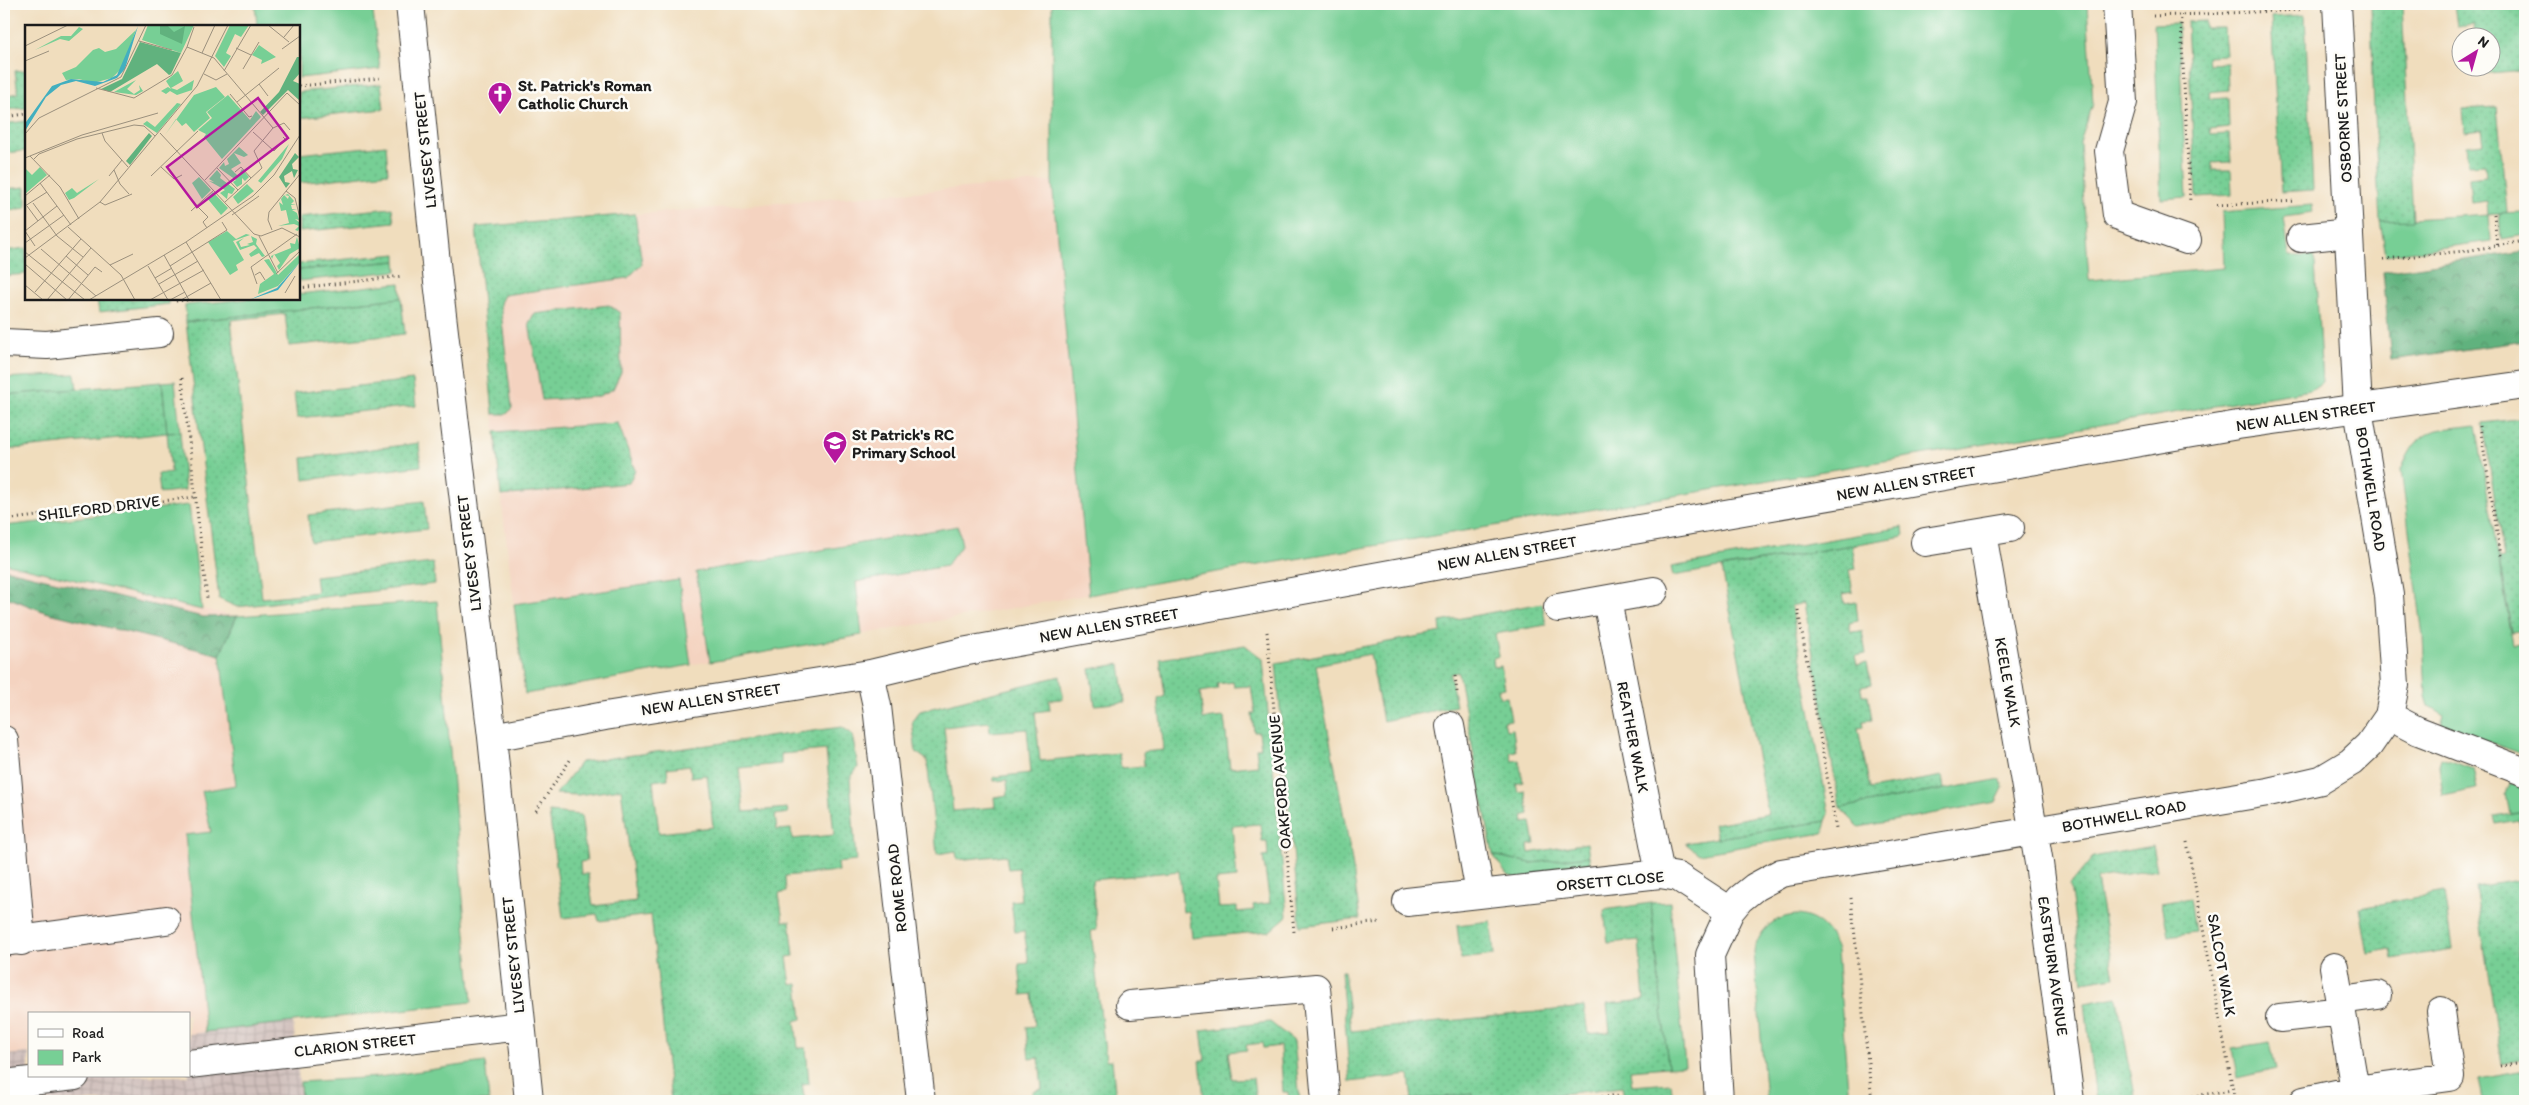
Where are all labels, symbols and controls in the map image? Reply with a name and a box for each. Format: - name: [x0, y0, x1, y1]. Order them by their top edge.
- inset map: [25, 25, 300, 300]
- north arrow: [2452, 28, 2502, 78]
- text: N: [2475, 32, 2492, 52]
- street label: OSBORNE STREET: [2330, 53, 2356, 183]
- place label: St. Patrick's Roman Catholic Church: [518, 76, 652, 113]
- church icon: St. Patrick's Roman Catholic Church: [487, 81, 513, 115]
- street label: LIVESEY STREET: [409, 91, 441, 209]
- street label: NEW ALLEN STREET: [2235, 397, 2377, 435]
- place label: St Patrick's RC Primary School: [852, 425, 956, 463]
- street label: BOTHWELL ROAD: [2352, 425, 2390, 553]
- school or university icon: St Patrick's RC Primary School: [822, 430, 848, 464]
- street label: NEW ALLEN STREET: [1835, 461, 1977, 505]
- street label: SHILFORD DRIVE: [37, 491, 161, 525]
- street label: LIVESEY STREET: [452, 494, 486, 612]
- street label: NEW ALLEN STREET: [1436, 531, 1578, 575]
- street label: NEW ALLEN STREET: [1038, 603, 1180, 647]
- street label: KEELE WALK: [1991, 636, 2025, 728]
- street label: NEW ALLEN STREET: [640, 679, 782, 719]
- street label: REATHER WALK: [1613, 680, 1653, 795]
- street label: OAKFORD AVENUE: [1265, 714, 1295, 850]
- street label: BOTHWELL ROAD: [2060, 796, 2188, 836]
- street label: ROME ROAD: [883, 842, 911, 933]
- street label: ORSETT CLOSE: [1555, 867, 1665, 895]
- street label: EASTBURN AVENUE: [2034, 895, 2072, 1037]
- street label: LIVESEY STREET: [497, 896, 529, 1014]
- street label: SALCOT WALK: [2204, 912, 2241, 1019]
- legend: [28, 1012, 190, 1078]
- text: Road: [72, 1024, 105, 1042]
- street label: CLARION STREET: [293, 1029, 417, 1061]
- text: Park: [72, 1048, 102, 1066]

